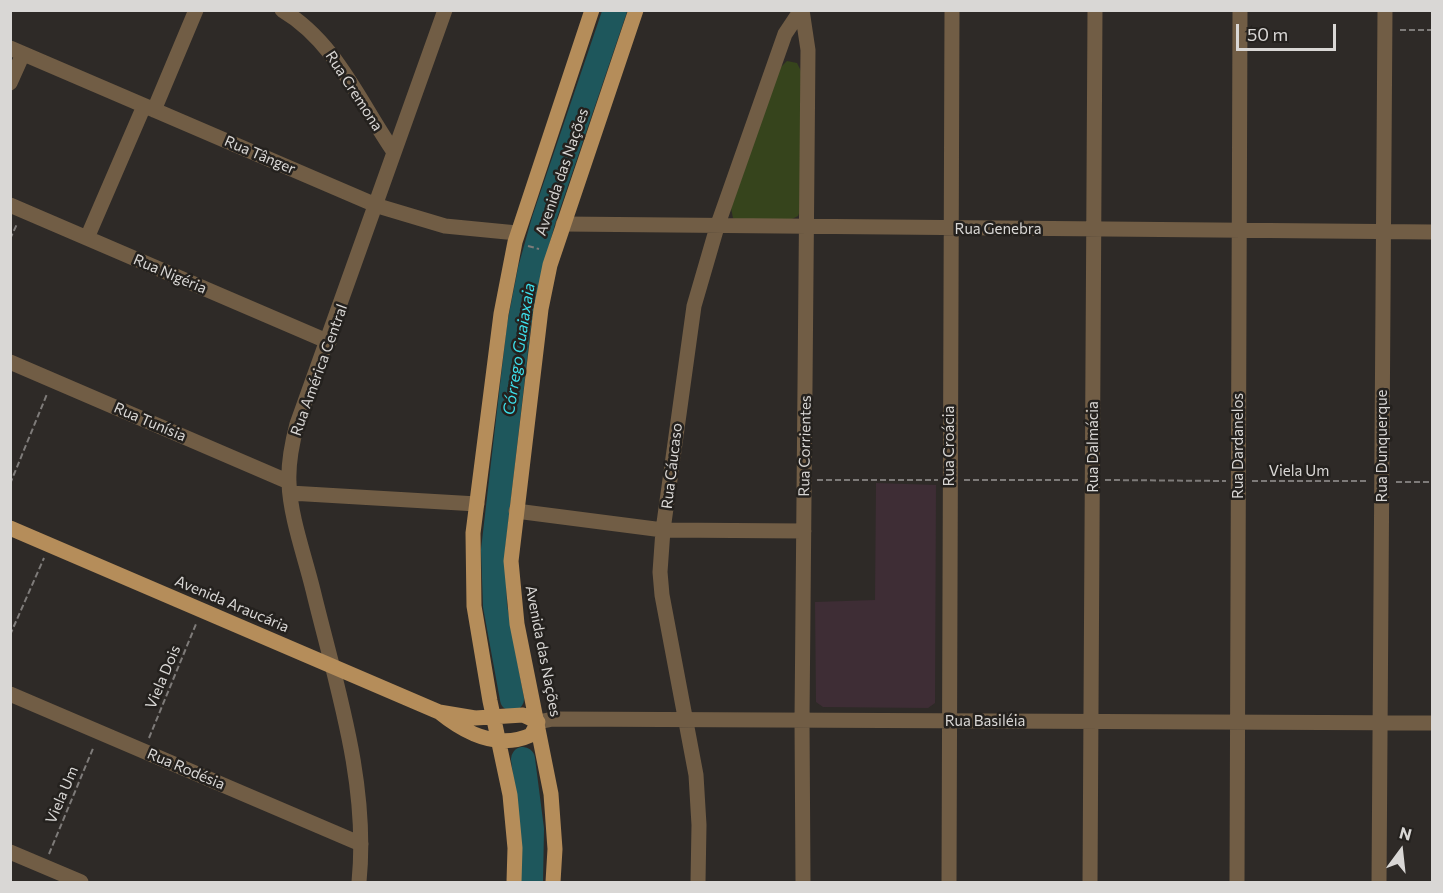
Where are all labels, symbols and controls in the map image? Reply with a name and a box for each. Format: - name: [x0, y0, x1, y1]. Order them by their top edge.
- scale bar: [1239, 12, 1340, 50]
- text: 50 m: [1247, 23, 1288, 45]
- street label: Rua Cremona: [322, 48, 386, 134]
- street label: Avenida das Nações: [532, 106, 592, 238]
- street label: Rua Tânger: [222, 132, 298, 178]
- street label: Rua Genebra: [954, 220, 1042, 238]
- street label: Rua Nigéria: [131, 251, 209, 297]
- water label: Córrego Guaiaxaia: [499, 282, 539, 416]
- street label: Rua América Central: [287, 302, 351, 438]
- street label: Rua Dunquerque: [1373, 390, 1391, 502]
- street label: Rua Dardanelos: [1229, 393, 1247, 499]
- street label: Rua Corrientes: [795, 395, 815, 497]
- street label: Rua Tunísia: [111, 399, 189, 445]
- street label: Rua Dalmácia: [1084, 401, 1102, 493]
- street label: Rua Croácia: [940, 406, 958, 486]
- street label: Rua Cáucaso: [658, 422, 686, 510]
- street label: Viela Um: [1269, 462, 1329, 480]
- street label: Avenida Araucária: [172, 572, 292, 636]
- street label: Avenida das Nações: [521, 584, 565, 718]
- street label: Viela Dois: [142, 643, 184, 711]
- street label: Rua Basiléia: [945, 712, 1025, 730]
- street label: Rua Rodésia: [144, 745, 228, 793]
- street label: Viela Um: [42, 764, 82, 826]
- north arrow: [1371, 821, 1431, 881]
- text: N: [1398, 822, 1414, 844]

